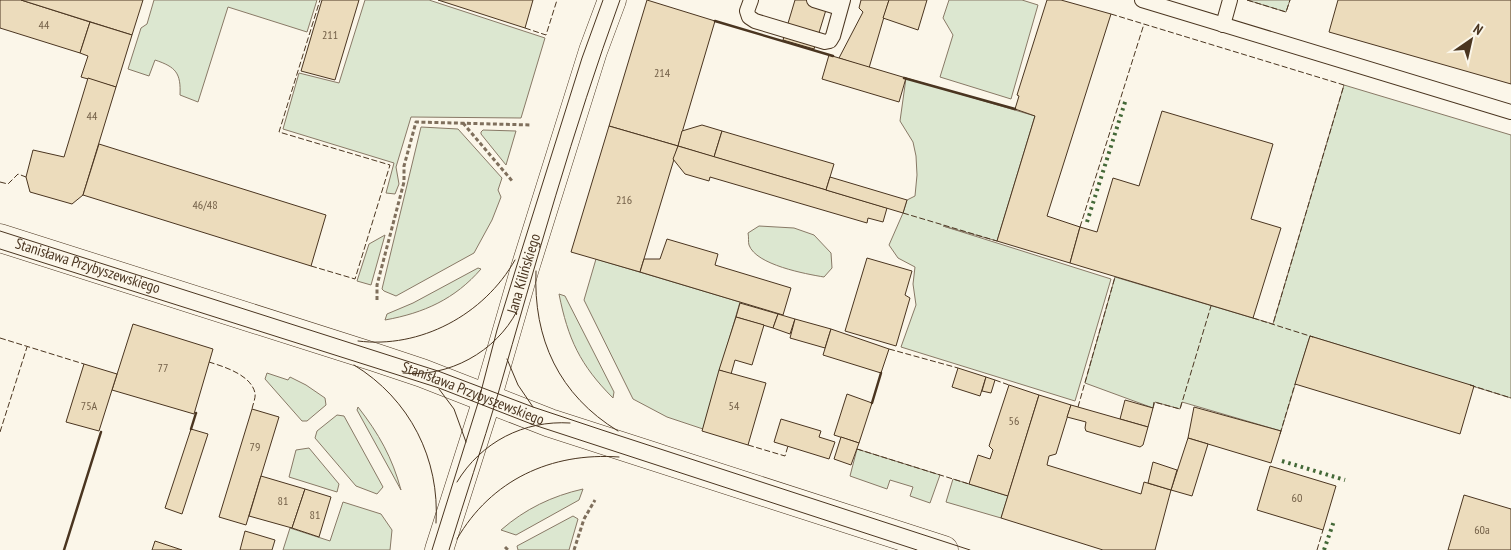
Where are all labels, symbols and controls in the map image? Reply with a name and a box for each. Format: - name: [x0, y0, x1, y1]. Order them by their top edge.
- north arrow: [1446, 15, 1496, 65]
- house number: 44: [39, 17, 50, 32]
- text: N: [1470, 20, 1486, 39]
- house number: 211: [322, 27, 338, 42]
- house number: 214: [654, 65, 671, 80]
- house number: 44: [87, 108, 98, 123]
- house number: 216: [616, 192, 632, 207]
- house number: 46/48: [192, 197, 218, 212]
- street label: Jana Kilińskiego: [502, 231, 544, 317]
- street label: Stanisława Przybyszewskiego: [13, 233, 163, 297]
- street label: Stanisława Przybyszewskiego: [400, 357, 547, 429]
- house number: 77: [158, 360, 168, 375]
- house number: 75A: [81, 398, 98, 413]
- house number: 54: [729, 398, 740, 413]
- house number: 56: [1009, 413, 1019, 428]
- house number: 79: [250, 439, 260, 454]
- house number: 60: [1292, 490, 1302, 505]
- house number: 81: [278, 493, 288, 508]
- house number: 81: [310, 507, 320, 522]
- house number: 60a: [1474, 522, 1490, 537]

